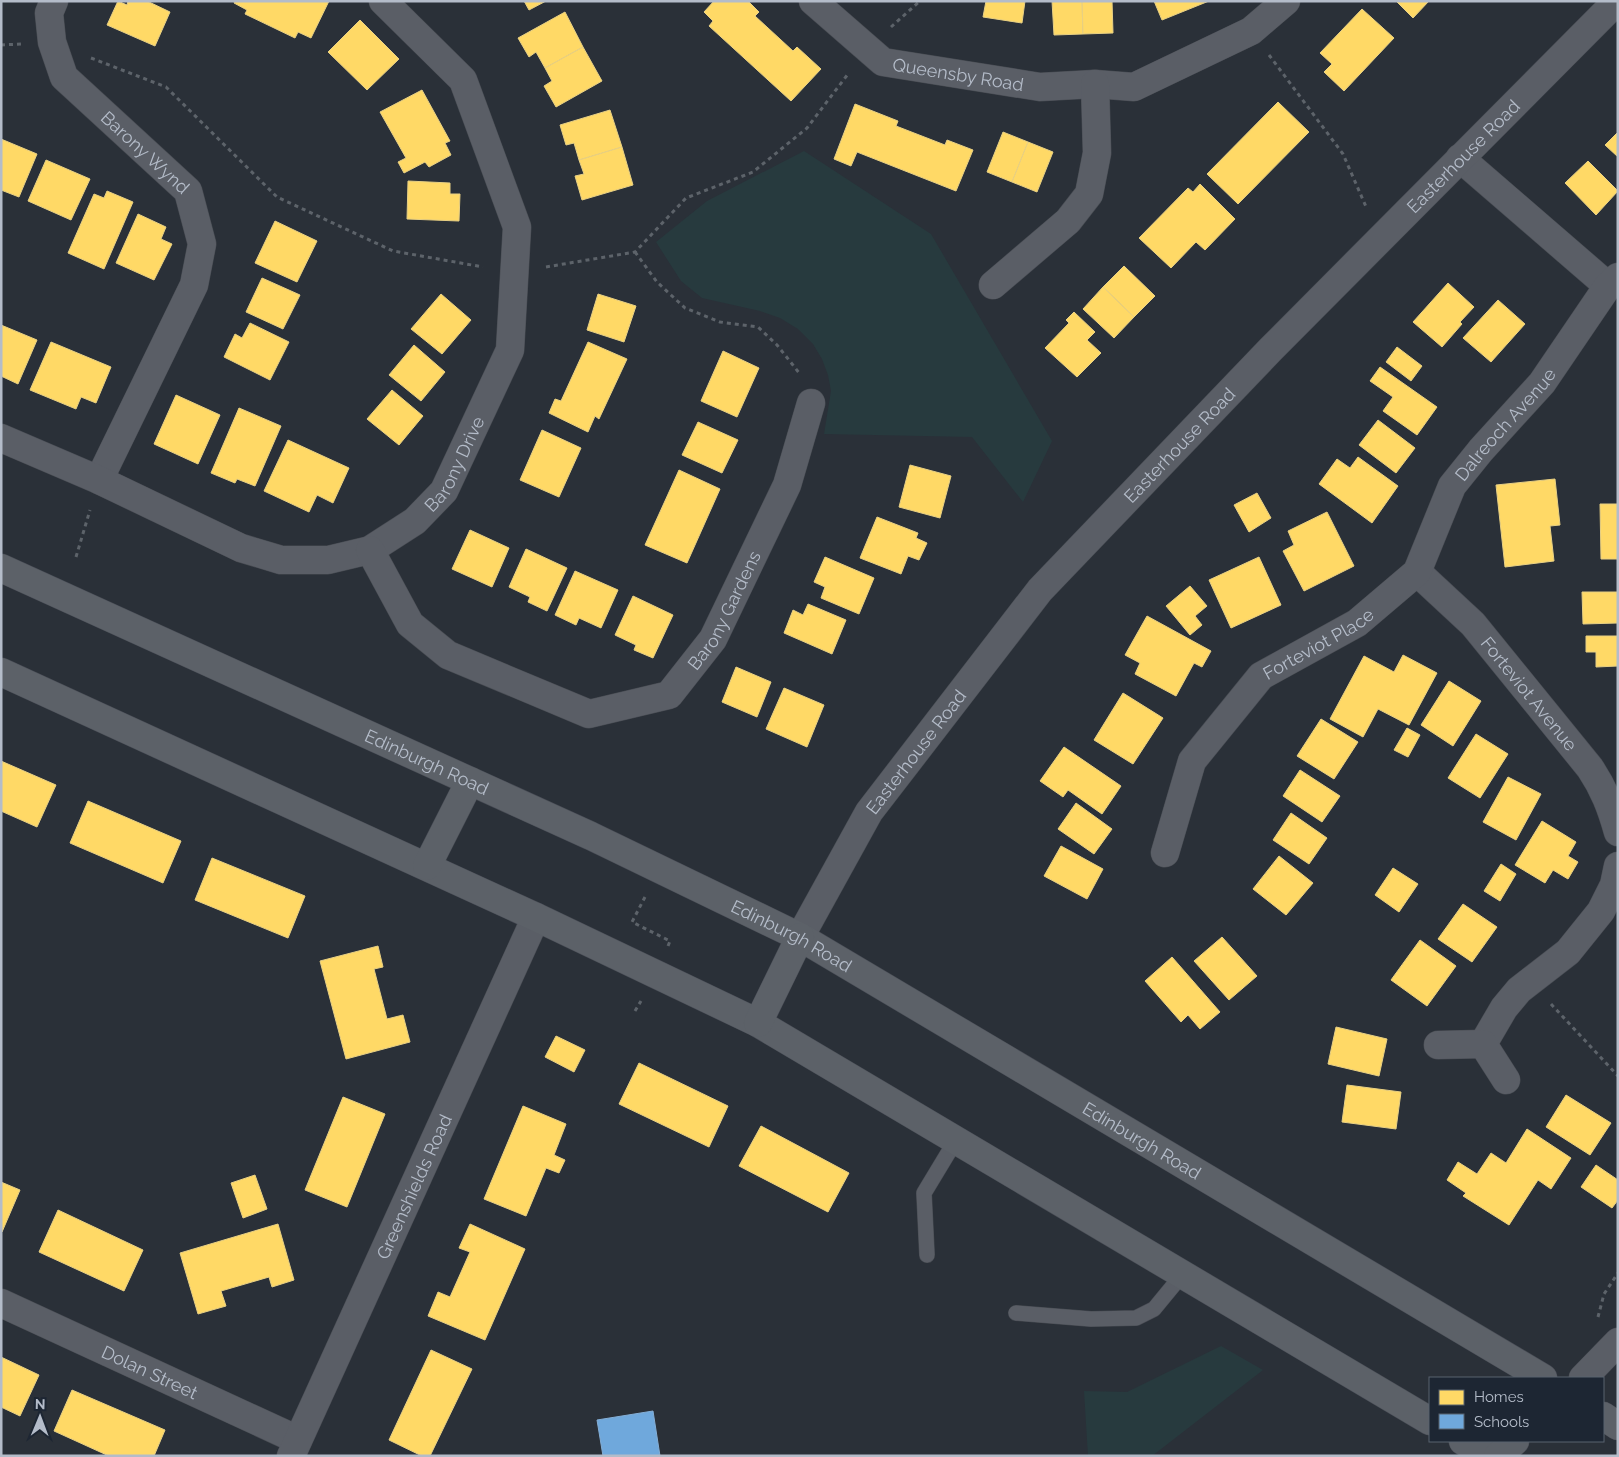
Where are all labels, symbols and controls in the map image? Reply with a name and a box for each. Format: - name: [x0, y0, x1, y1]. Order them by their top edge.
- street label: Queensby Road: [891, 53, 1025, 95]
- street label: Easterhouse Road: [1402, 95, 1524, 217]
- street label: Barony Wynd: [97, 106, 194, 198]
- street label: Dalreoch Avenue: [1450, 364, 1560, 485]
- street label: Easterhouse Road: [1119, 383, 1239, 507]
- street label: Barony Drive: [420, 412, 488, 516]
- street label: Barony Gardens: [683, 547, 765, 674]
- street label: Forteviot Place: [1259, 603, 1378, 684]
- street label: Forteviot Avenue: [1477, 632, 1582, 755]
- street label: Easterhouse Road: [861, 685, 970, 818]
- street label: Edinburgh Road: [362, 724, 492, 799]
- street label: Edinburgh Road: [728, 895, 856, 976]
- street label: Edinburgh Road: [1079, 1097, 1205, 1183]
- street label: Greenshields Road: [371, 1111, 456, 1262]
- street label: Dolan Street: [99, 1341, 201, 1403]
- legend: [1429, 1377, 1604, 1442]
- text: Homes: [1474, 1388, 1524, 1406]
- north arrow: [15, 1392, 65, 1442]
- text: N: [35, 1396, 46, 1412]
- text: Schools: [1474, 1413, 1529, 1431]

